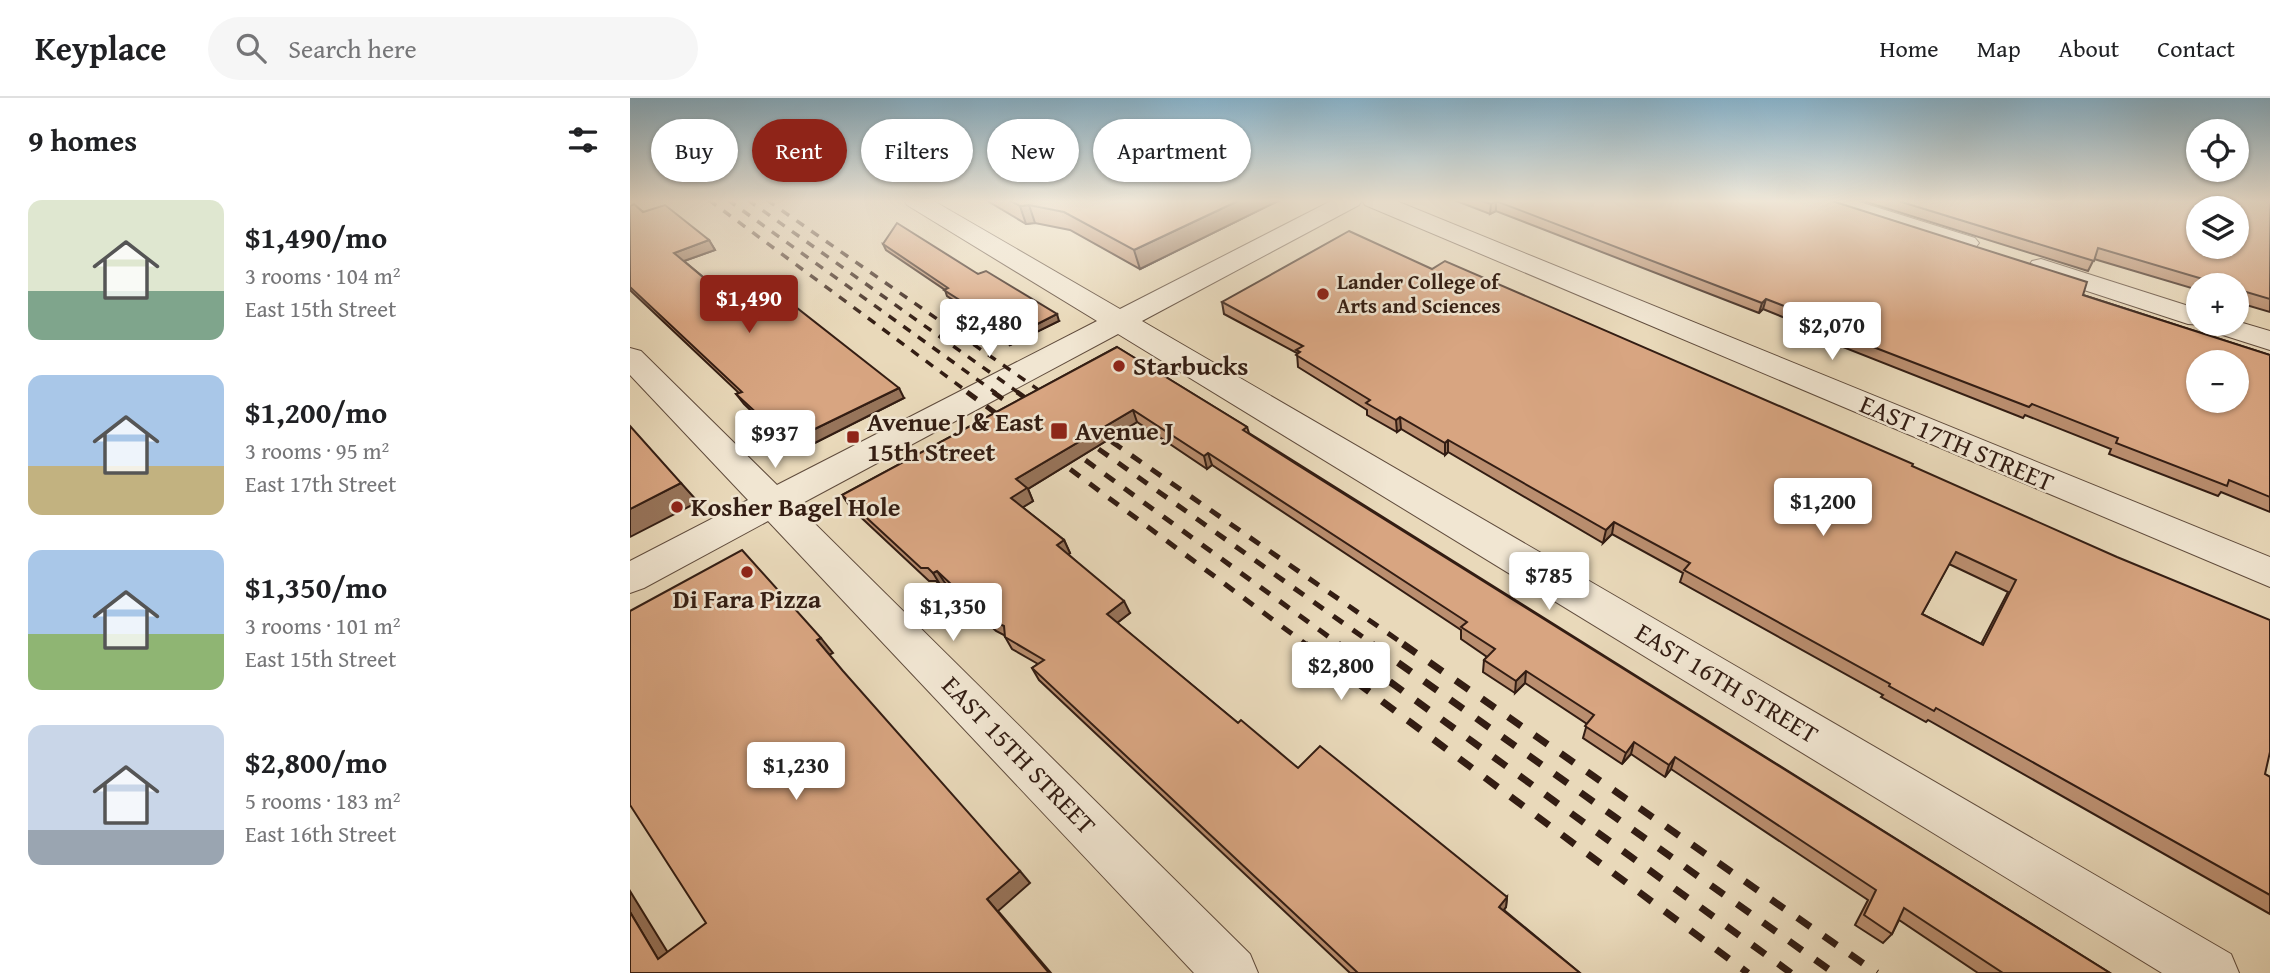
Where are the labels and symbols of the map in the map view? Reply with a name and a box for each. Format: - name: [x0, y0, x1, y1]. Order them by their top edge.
- place label: Lander College of Arts and Sciences: [1337, 266, 1501, 321]
- pin: $1,490: [692, 275, 806, 335]
- marker: Lander College of Arts and Sciences: [1315, 286, 1331, 302]
- pin: $2,480: [932, 300, 1046, 359]
- pin: $2,070: [1775, 302, 1889, 362]
- place label: Starbucks: [1133, 346, 1248, 385]
- marker: Starbucks: [1111, 358, 1127, 374]
- street label: EAST 17TH STREET: [1854, 384, 2061, 501]
- place label: Avenue J & East 15th Street: [867, 402, 1044, 471]
- pin: $937: [734, 410, 816, 470]
- place label: Avenue J: [1075, 411, 1174, 450]
- marker: Avenue J: [1049, 421, 1069, 441]
- marker: Avenue J & East 15th Street: [845, 429, 861, 445]
- pin: $1,200: [1766, 478, 1880, 538]
- place label: Kosher Bagel Hole: [691, 487, 901, 526]
- marker: Kosher Bagel Hole: [669, 499, 685, 515]
- pin: $785: [1508, 552, 1590, 612]
- marker: Di Fara Pizza: [739, 564, 755, 580]
- place label: Di Fara Pizza: [673, 579, 822, 618]
- pin: $1,350: [896, 584, 1010, 643]
- street label: EAST 16TH STREET: [1628, 612, 1827, 753]
- pin: $2,800: [1284, 642, 1398, 702]
- street label: EAST 15TH STREET: [933, 666, 1106, 843]
- pin: $1,230: [739, 742, 853, 802]

